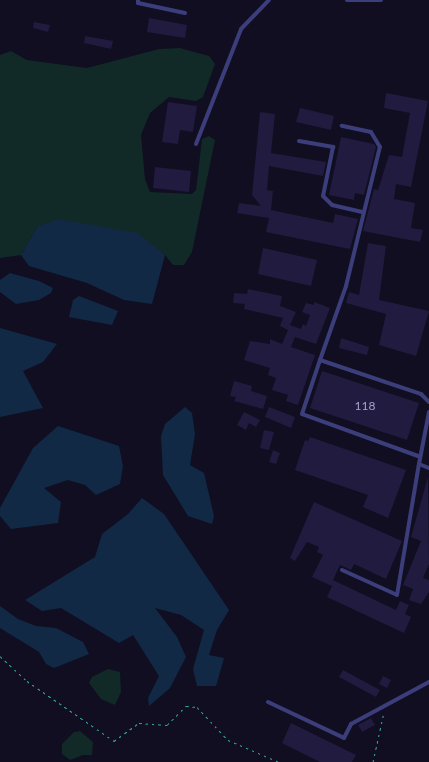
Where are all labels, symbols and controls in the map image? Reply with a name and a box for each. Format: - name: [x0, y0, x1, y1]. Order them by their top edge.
- house number: 118: [355, 399, 375, 413]

